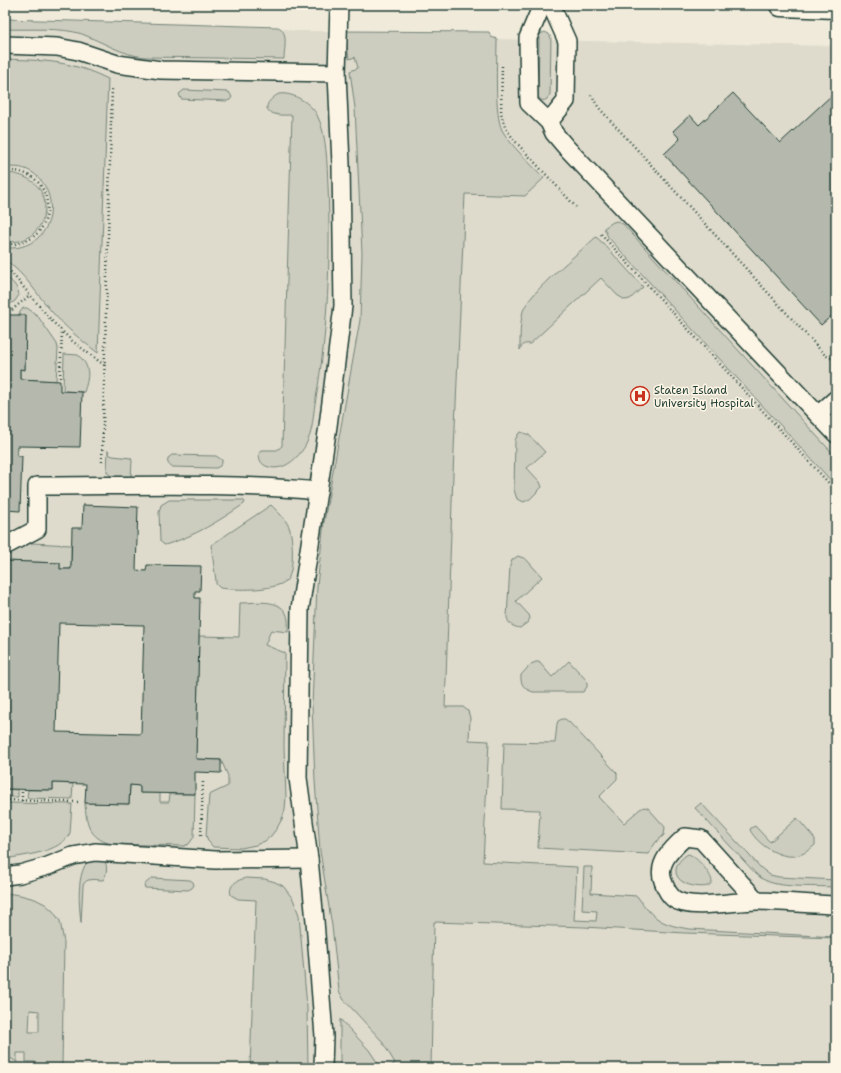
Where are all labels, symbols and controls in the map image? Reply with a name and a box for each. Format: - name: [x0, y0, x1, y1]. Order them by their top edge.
- place label: Staten Island University Hospital: [654, 383, 754, 411]
- hospital icon: Staten Island University Hospital: [629, 385, 651, 407]

